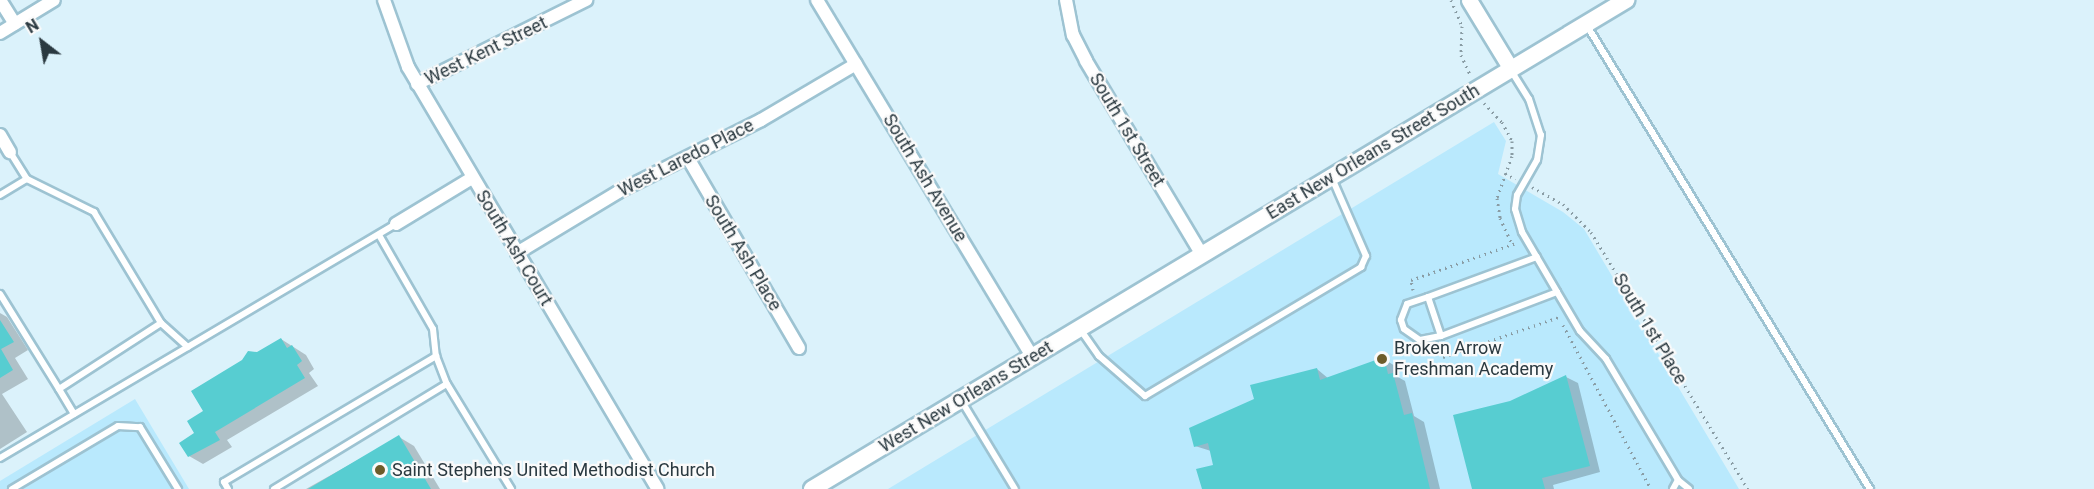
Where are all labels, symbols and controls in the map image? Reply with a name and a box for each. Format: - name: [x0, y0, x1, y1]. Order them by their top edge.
- north arrow: [12, 12, 72, 72]
- street label: West Kent Street: [421, 12, 551, 90]
- text: N: [23, 15, 42, 37]
- street label: South 1st Street: [1085, 69, 1169, 191]
- street label: East New Orleans Street South: [1263, 80, 1483, 224]
- street label: South Ash Avenue: [878, 110, 972, 246]
- street label: West Laredo Place: [615, 115, 757, 201]
- street label: South Ash Court: [471, 186, 557, 310]
- street label: South Ash Place: [700, 191, 786, 315]
- street label: South 1st Place: [1608, 270, 1692, 388]
- street label: West New Orleans Street: [875, 337, 1057, 457]
- place label: Broken Arrow Freshman Academy: [1394, 338, 1553, 380]
- marker: Broken Arrow Freshman Academy: [1375, 352, 1389, 366]
- place label: Saint Stephens United Methodist Church: [392, 459, 715, 481]
- marker: Saint Stephens United Methodist Church: [373, 463, 387, 477]

